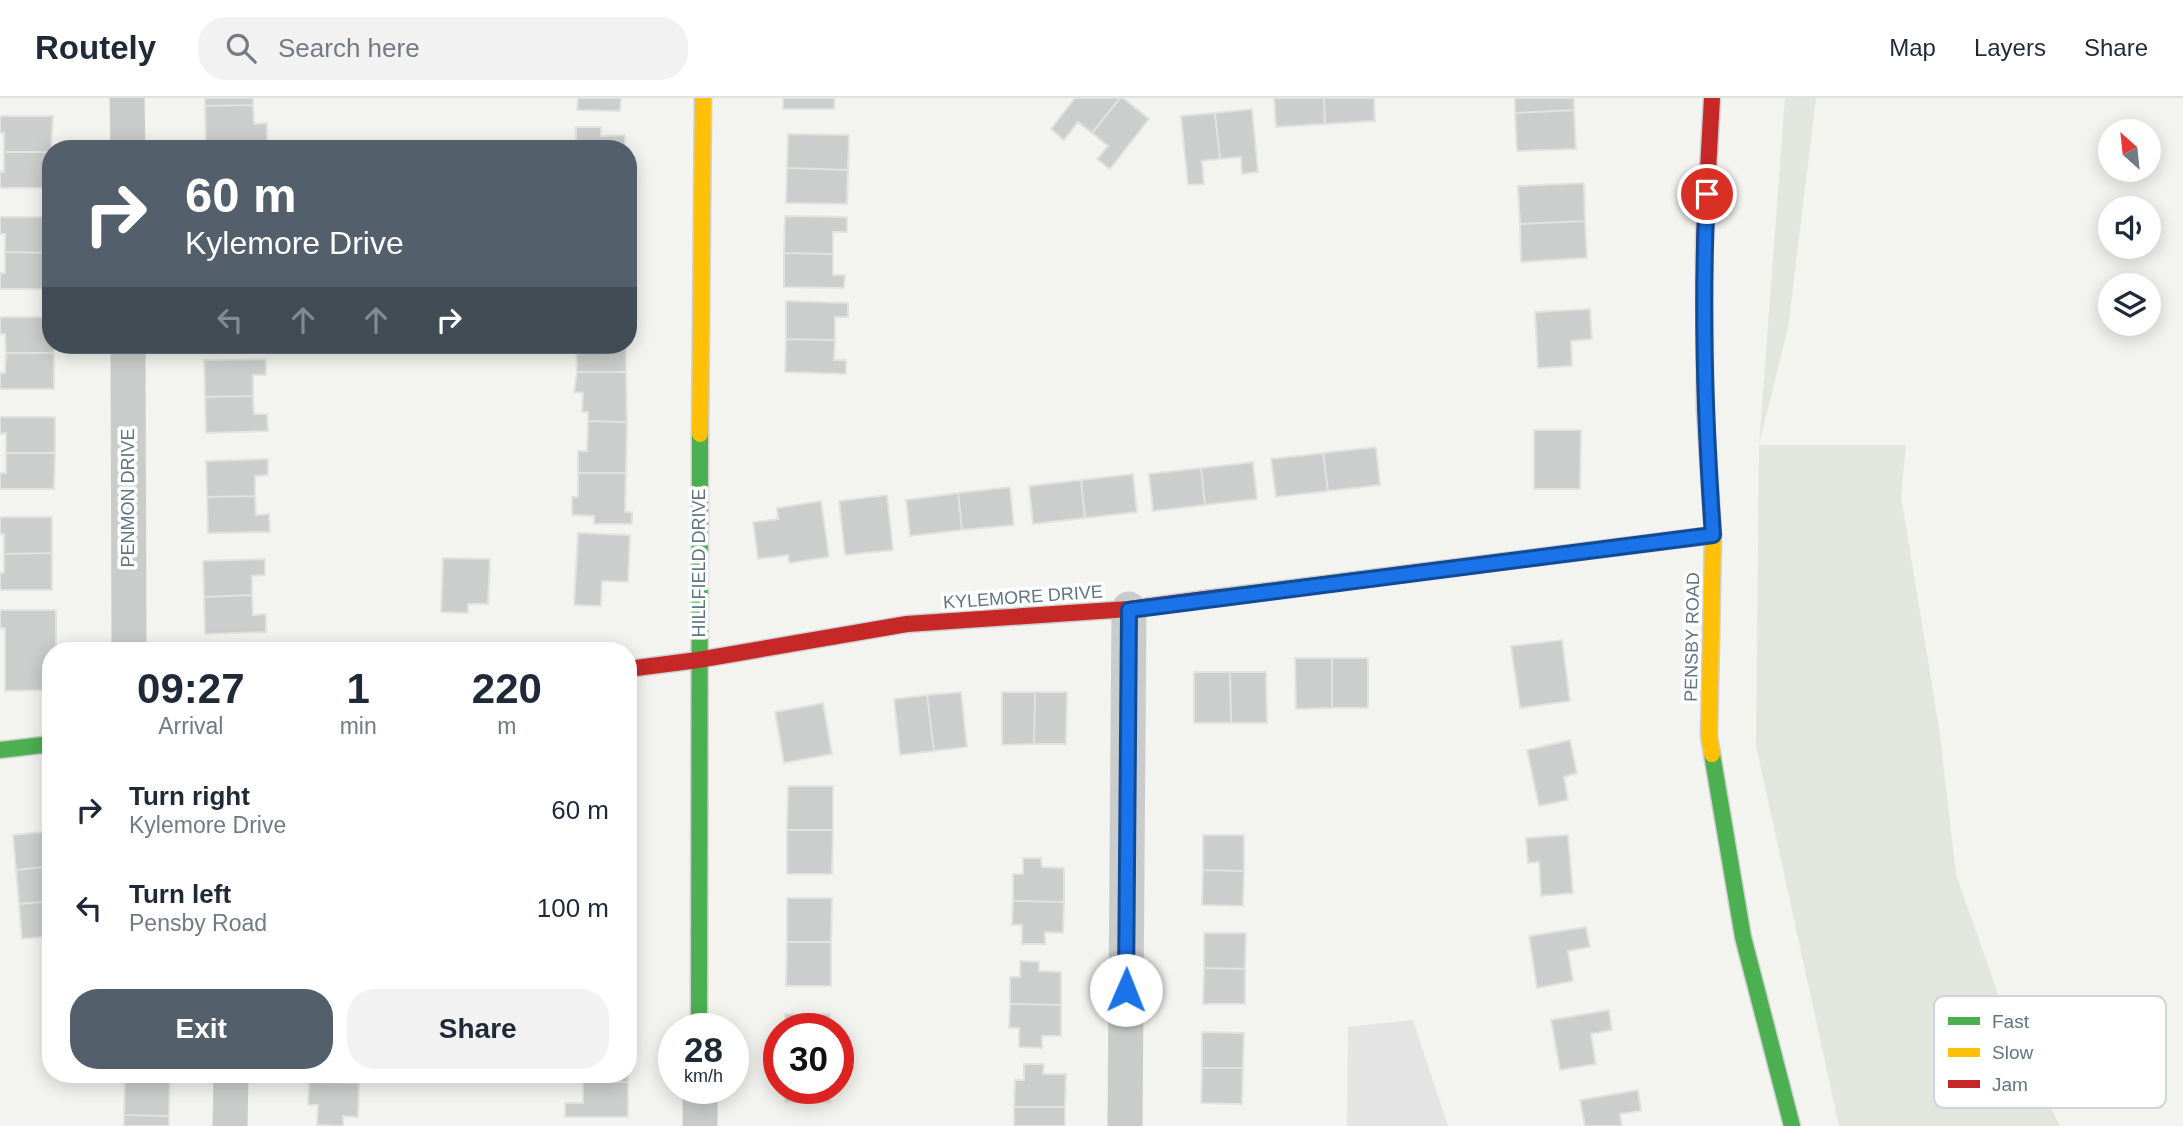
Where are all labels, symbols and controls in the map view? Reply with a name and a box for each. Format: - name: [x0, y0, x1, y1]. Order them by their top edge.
- search box: [198, 17, 688, 80]
- text: Routely: [35, 29, 156, 66]
- icon: search: [222, 29, 260, 67]
- text: Search here: [278, 33, 420, 63]
- text: Map: [1889, 34, 1936, 61]
- text: Layers: [1974, 34, 2046, 61]
- text: Share: [2084, 34, 2148, 61]
- north arrow: [2098, 119, 2161, 182]
- map controls: [2098, 119, 2161, 336]
- pin: [1677, 164, 1737, 224]
- icon: right: [70, 168, 161, 259]
- text: 60 m: [185, 168, 297, 222]
- icon: arrive: [1688, 175, 1726, 213]
- button: sound: [2098, 196, 2161, 259]
- text: Kylemore Drive: [185, 225, 404, 261]
- button: layers: [2098, 273, 2161, 336]
- icon: left: [211, 301, 249, 339]
- icon: ahead: [284, 301, 322, 339]
- icon: ahead: [357, 301, 395, 339]
- icon: right: [430, 301, 468, 339]
- street label: PENMON DRIVE: [118, 428, 138, 568]
- street label: HILLFIELD DRIVE: [689, 488, 709, 638]
- street label: PENSBY ROAD: [1681, 572, 1703, 702]
- street label: KYLEMORE DRIVE: [942, 581, 1104, 613]
- text: 09:27: [137, 665, 245, 712]
- text: 1: [346, 665, 370, 712]
- text: 220: [472, 665, 542, 712]
- text: Arrival: [158, 713, 223, 739]
- text: min: [340, 713, 377, 739]
- text: m: [497, 713, 516, 739]
- text: Turn right: [129, 781, 250, 811]
- icon: right: [70, 791, 108, 829]
- text: 60 m: [551, 795, 609, 825]
- text: Kylemore Drive: [129, 812, 286, 838]
- text: Turn left: [129, 879, 231, 909]
- icon: left: [70, 889, 108, 927]
- text: 100 m: [537, 893, 609, 923]
- text: Pensby Road: [129, 910, 267, 936]
- position arrow: [1089, 953, 1163, 1027]
- button: Exit: [70, 989, 333, 1069]
- button: Share: [347, 989, 609, 1069]
- legend: [1934, 996, 2166, 1108]
- text: Fast: [1992, 1011, 2030, 1032]
- speed limit sign: 30: [763, 1013, 854, 1104]
- text: 28: [684, 1030, 723, 1069]
- text: Slow: [1992, 1042, 2033, 1063]
- text: km/h: [684, 1066, 723, 1086]
- text: Jam: [1992, 1074, 2028, 1095]

